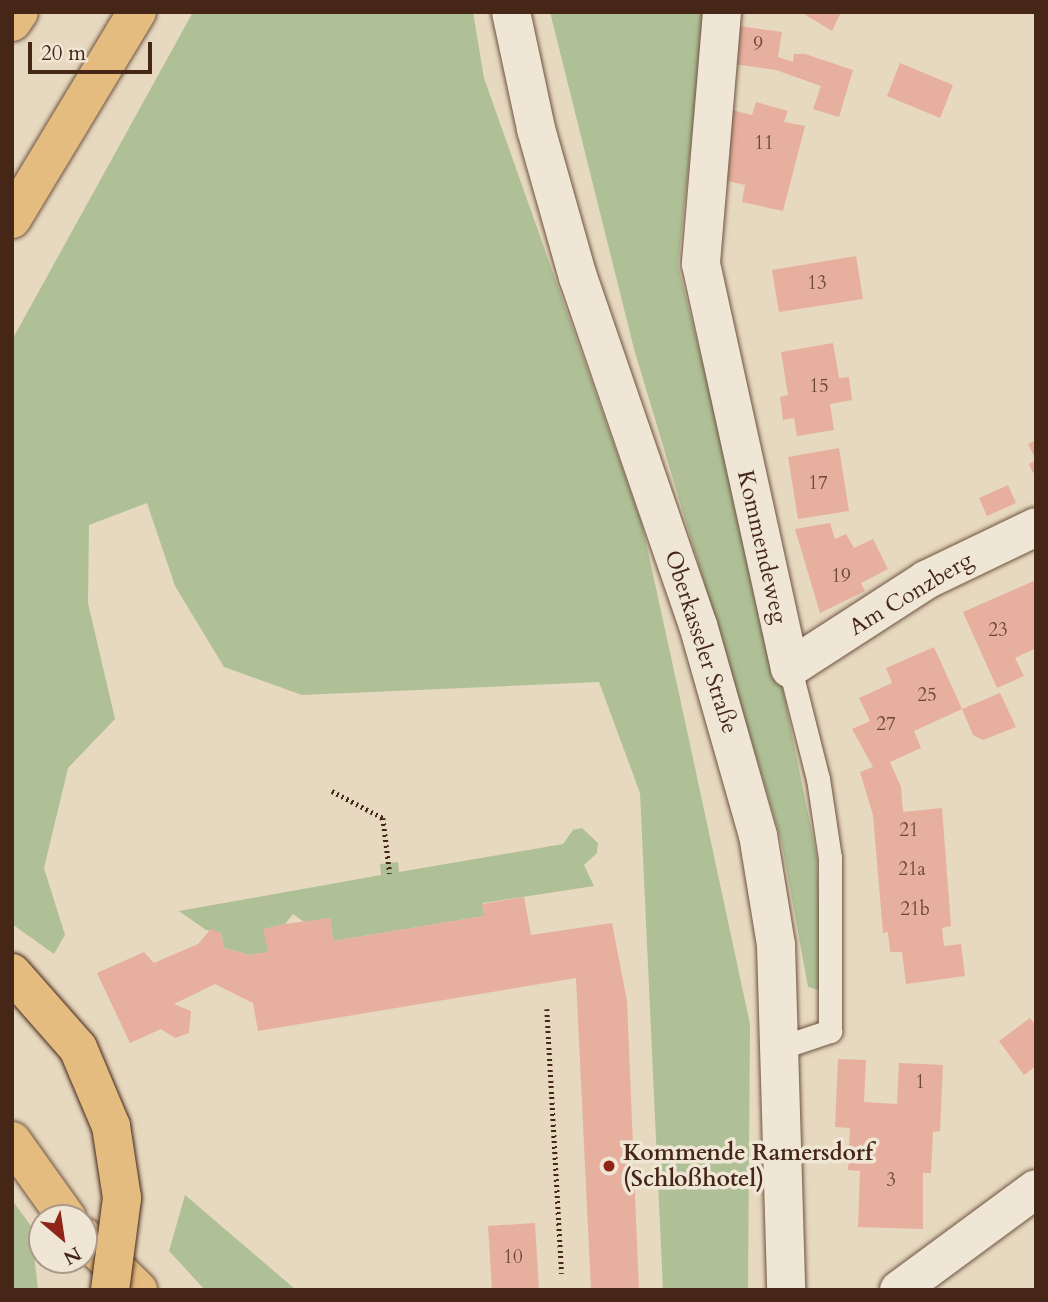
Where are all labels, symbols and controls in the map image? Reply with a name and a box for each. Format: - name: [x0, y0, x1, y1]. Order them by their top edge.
- scale bar: [32, 28, 156, 72]
- house number: 9: [753, 34, 763, 56]
- text: 20 m: [41, 39, 86, 68]
- house number: 11: [754, 133, 774, 155]
- house number: 13: [807, 273, 827, 295]
- house number: 15: [809, 376, 829, 398]
- street label: Kommendeweg: [731, 468, 793, 626]
- house number: 17: [808, 473, 828, 495]
- street label: Am Conzberg: [844, 546, 978, 642]
- street label: Oberkasseler Straße: [658, 547, 744, 737]
- house number: 19: [831, 566, 851, 588]
- house number: 23: [988, 620, 1008, 642]
- house number: 25: [917, 685, 937, 707]
- house number: 27: [876, 714, 896, 736]
- house number: 21: [899, 820, 919, 842]
- house number: 21a: [898, 859, 926, 881]
- house number: 21b: [900, 899, 930, 921]
- house number: 1: [915, 1072, 925, 1094]
- place label: Kommende Ramersdorf (Schloßhotel): [623, 1139, 873, 1193]
- marker: Kommende Ramersdorf (Schloßhotel): [601, 1158, 617, 1174]
- house number: 3: [886, 1170, 896, 1192]
- north arrow: [28, 1204, 98, 1274]
- text: N: [59, 1240, 86, 1271]
- house number: 10: [503, 1247, 523, 1269]

